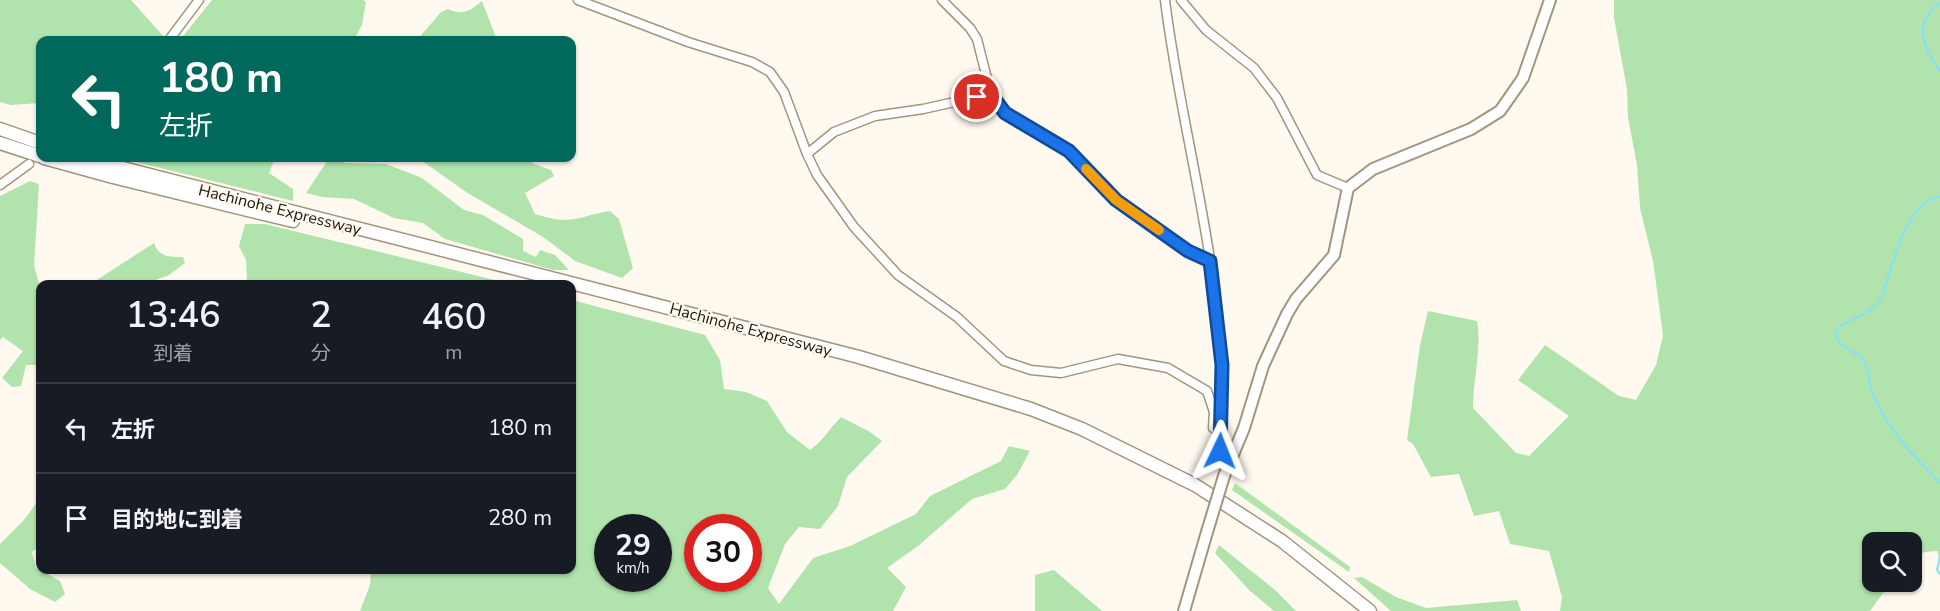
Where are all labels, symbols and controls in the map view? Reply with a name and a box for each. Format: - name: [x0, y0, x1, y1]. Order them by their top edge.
- text: 180 m: [159, 50, 283, 107]
- icon: left: [60, 60, 138, 138]
- pin: [951, 71, 1002, 122]
- icon: arrive: [960, 80, 993, 113]
- text: 左折: [159, 108, 213, 145]
- street label: Hachinohe Expressway: [196, 179, 364, 241]
- text: 13:46: [126, 291, 221, 340]
- text: 2: [310, 291, 332, 340]
- text: 460: [422, 293, 486, 342]
- street label: Hachinohe Expressway: [667, 298, 835, 362]
- text: m: [445, 339, 462, 366]
- text: 到着: [153, 340, 193, 367]
- text: 分: [311, 340, 331, 367]
- icon: left: [60, 412, 93, 445]
- text: 180 m: [488, 413, 552, 443]
- text: 左折: [111, 415, 155, 445]
- position arrow: [1188, 419, 1252, 483]
- icon: arrive: [60, 502, 93, 535]
- text: 280 m: [488, 503, 552, 533]
- text: 目的地に到着: [111, 505, 243, 535]
- speed limit sign: 30: [684, 514, 762, 592]
- text: 29: [615, 525, 651, 566]
- map controls: [1862, 532, 1922, 592]
- button: search: [1862, 532, 1922, 592]
- text: km/h: [616, 558, 650, 578]

